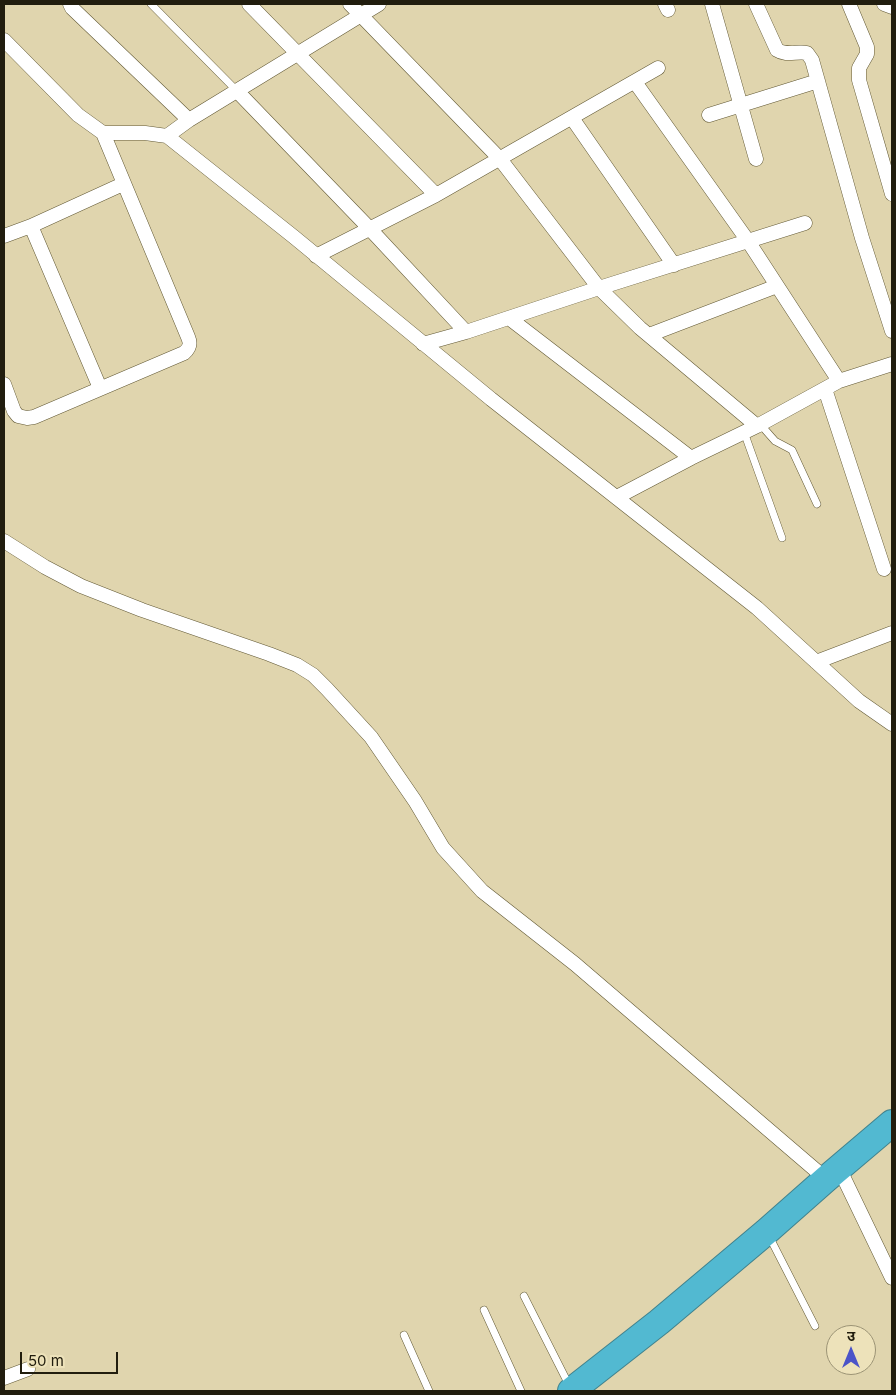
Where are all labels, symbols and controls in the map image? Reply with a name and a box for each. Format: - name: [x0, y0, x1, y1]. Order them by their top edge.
- north arrow: [826, 1325, 876, 1375]
- text: उ: [847, 1327, 855, 1344]
- scale bar: [22, 1342, 120, 1374]
- text: 50 m: [28, 1351, 64, 1370]

